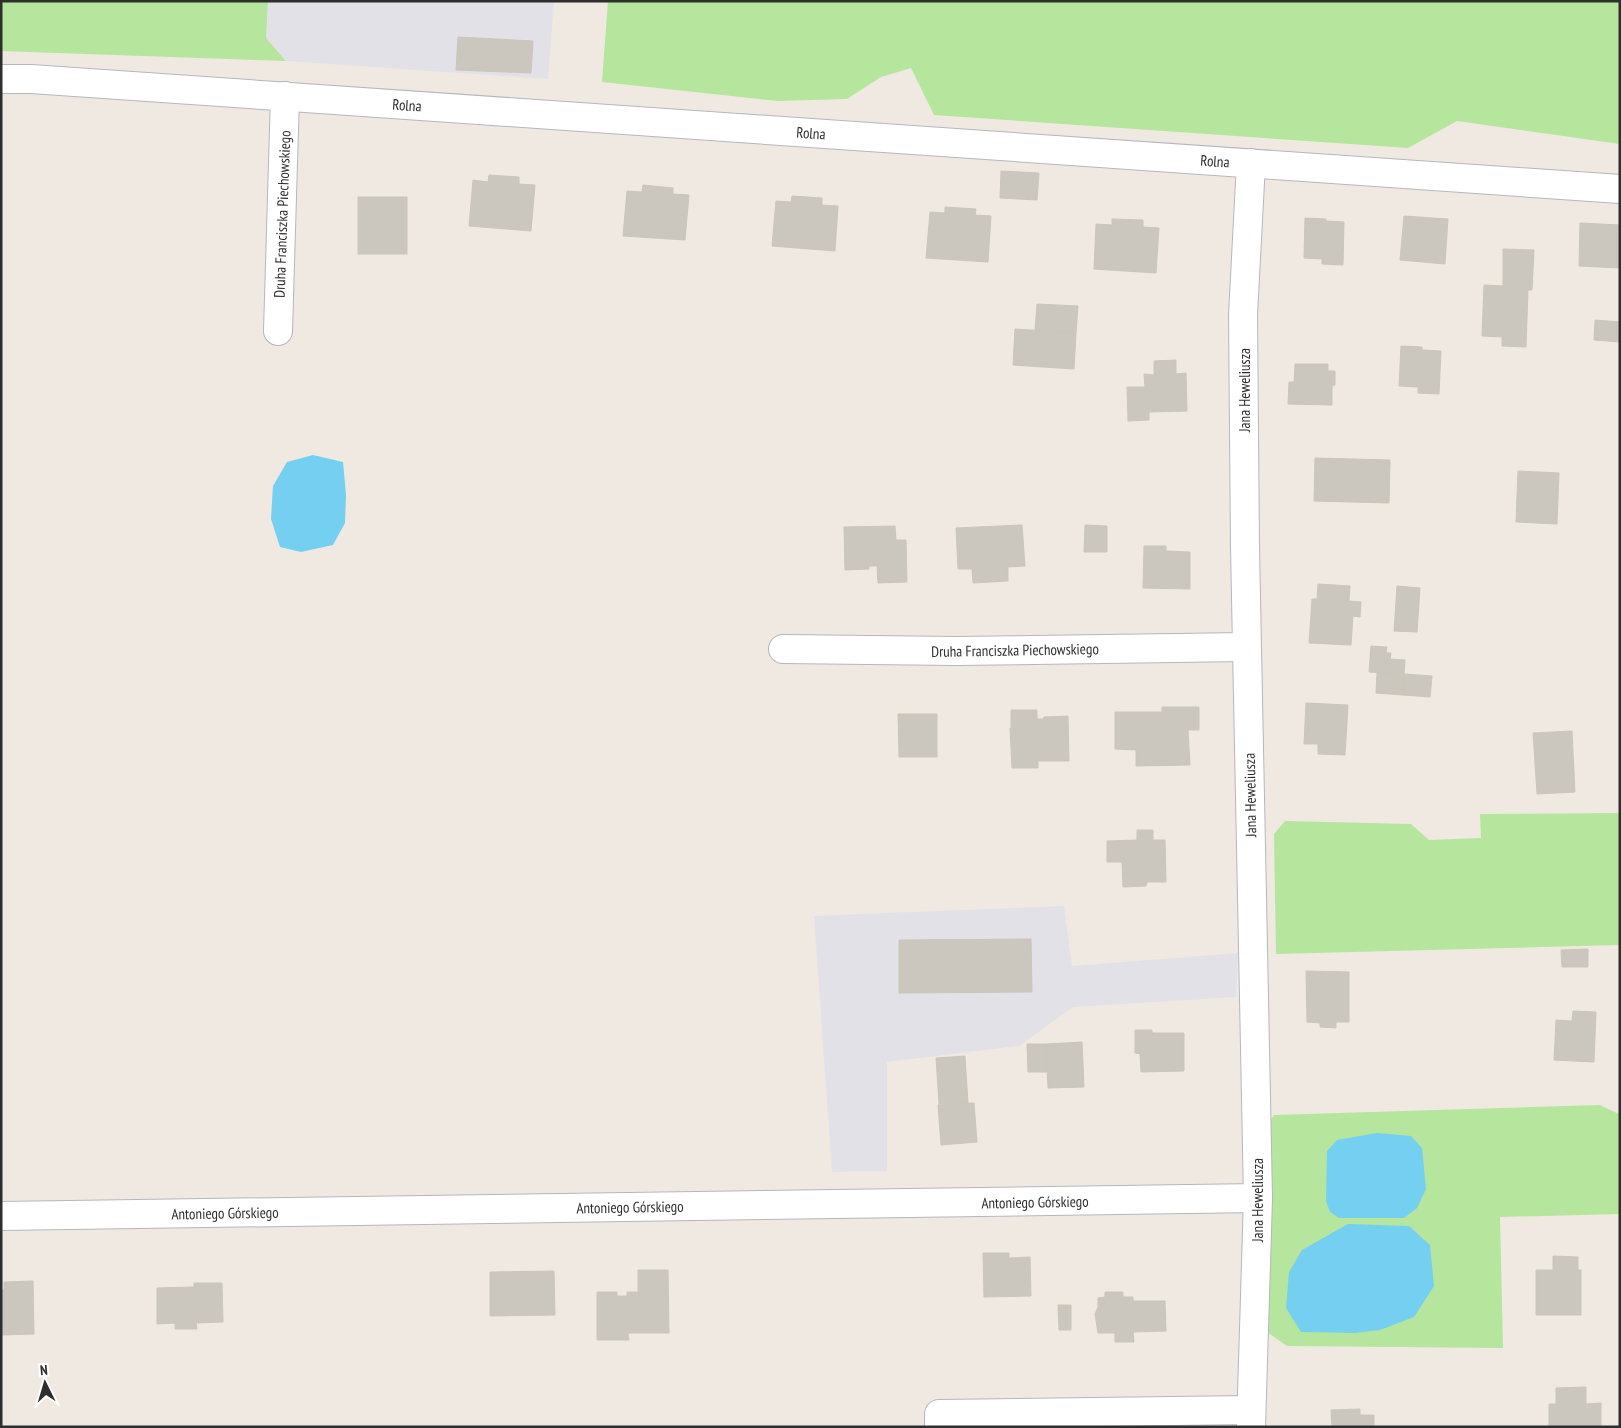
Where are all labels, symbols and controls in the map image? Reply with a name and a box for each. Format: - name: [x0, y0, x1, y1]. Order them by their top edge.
- street label: Rolna: [392, 95, 422, 115]
- street label: Rolna: [796, 123, 826, 143]
- street label: Druha Franciszka Piechowskiego: [270, 130, 294, 298]
- street label: Rolna: [1200, 151, 1230, 171]
- street label: Jana Heweliusza: [1235, 348, 1254, 433]
- street label: Druha Franciszka Piechowskiego: [931, 639, 1099, 661]
- street label: Jana Heweliusza: [1240, 753, 1260, 838]
- street label: Jana Heweliusza: [1248, 1158, 1267, 1243]
- street label: Antoniego Górskiego: [981, 1192, 1089, 1212]
- street label: Antoniego Górskiego: [576, 1197, 684, 1217]
- street label: Antoniego Górskiego: [171, 1203, 279, 1223]
- north arrow: [20, 1358, 70, 1408]
- text: N: [39, 1361, 48, 1379]

